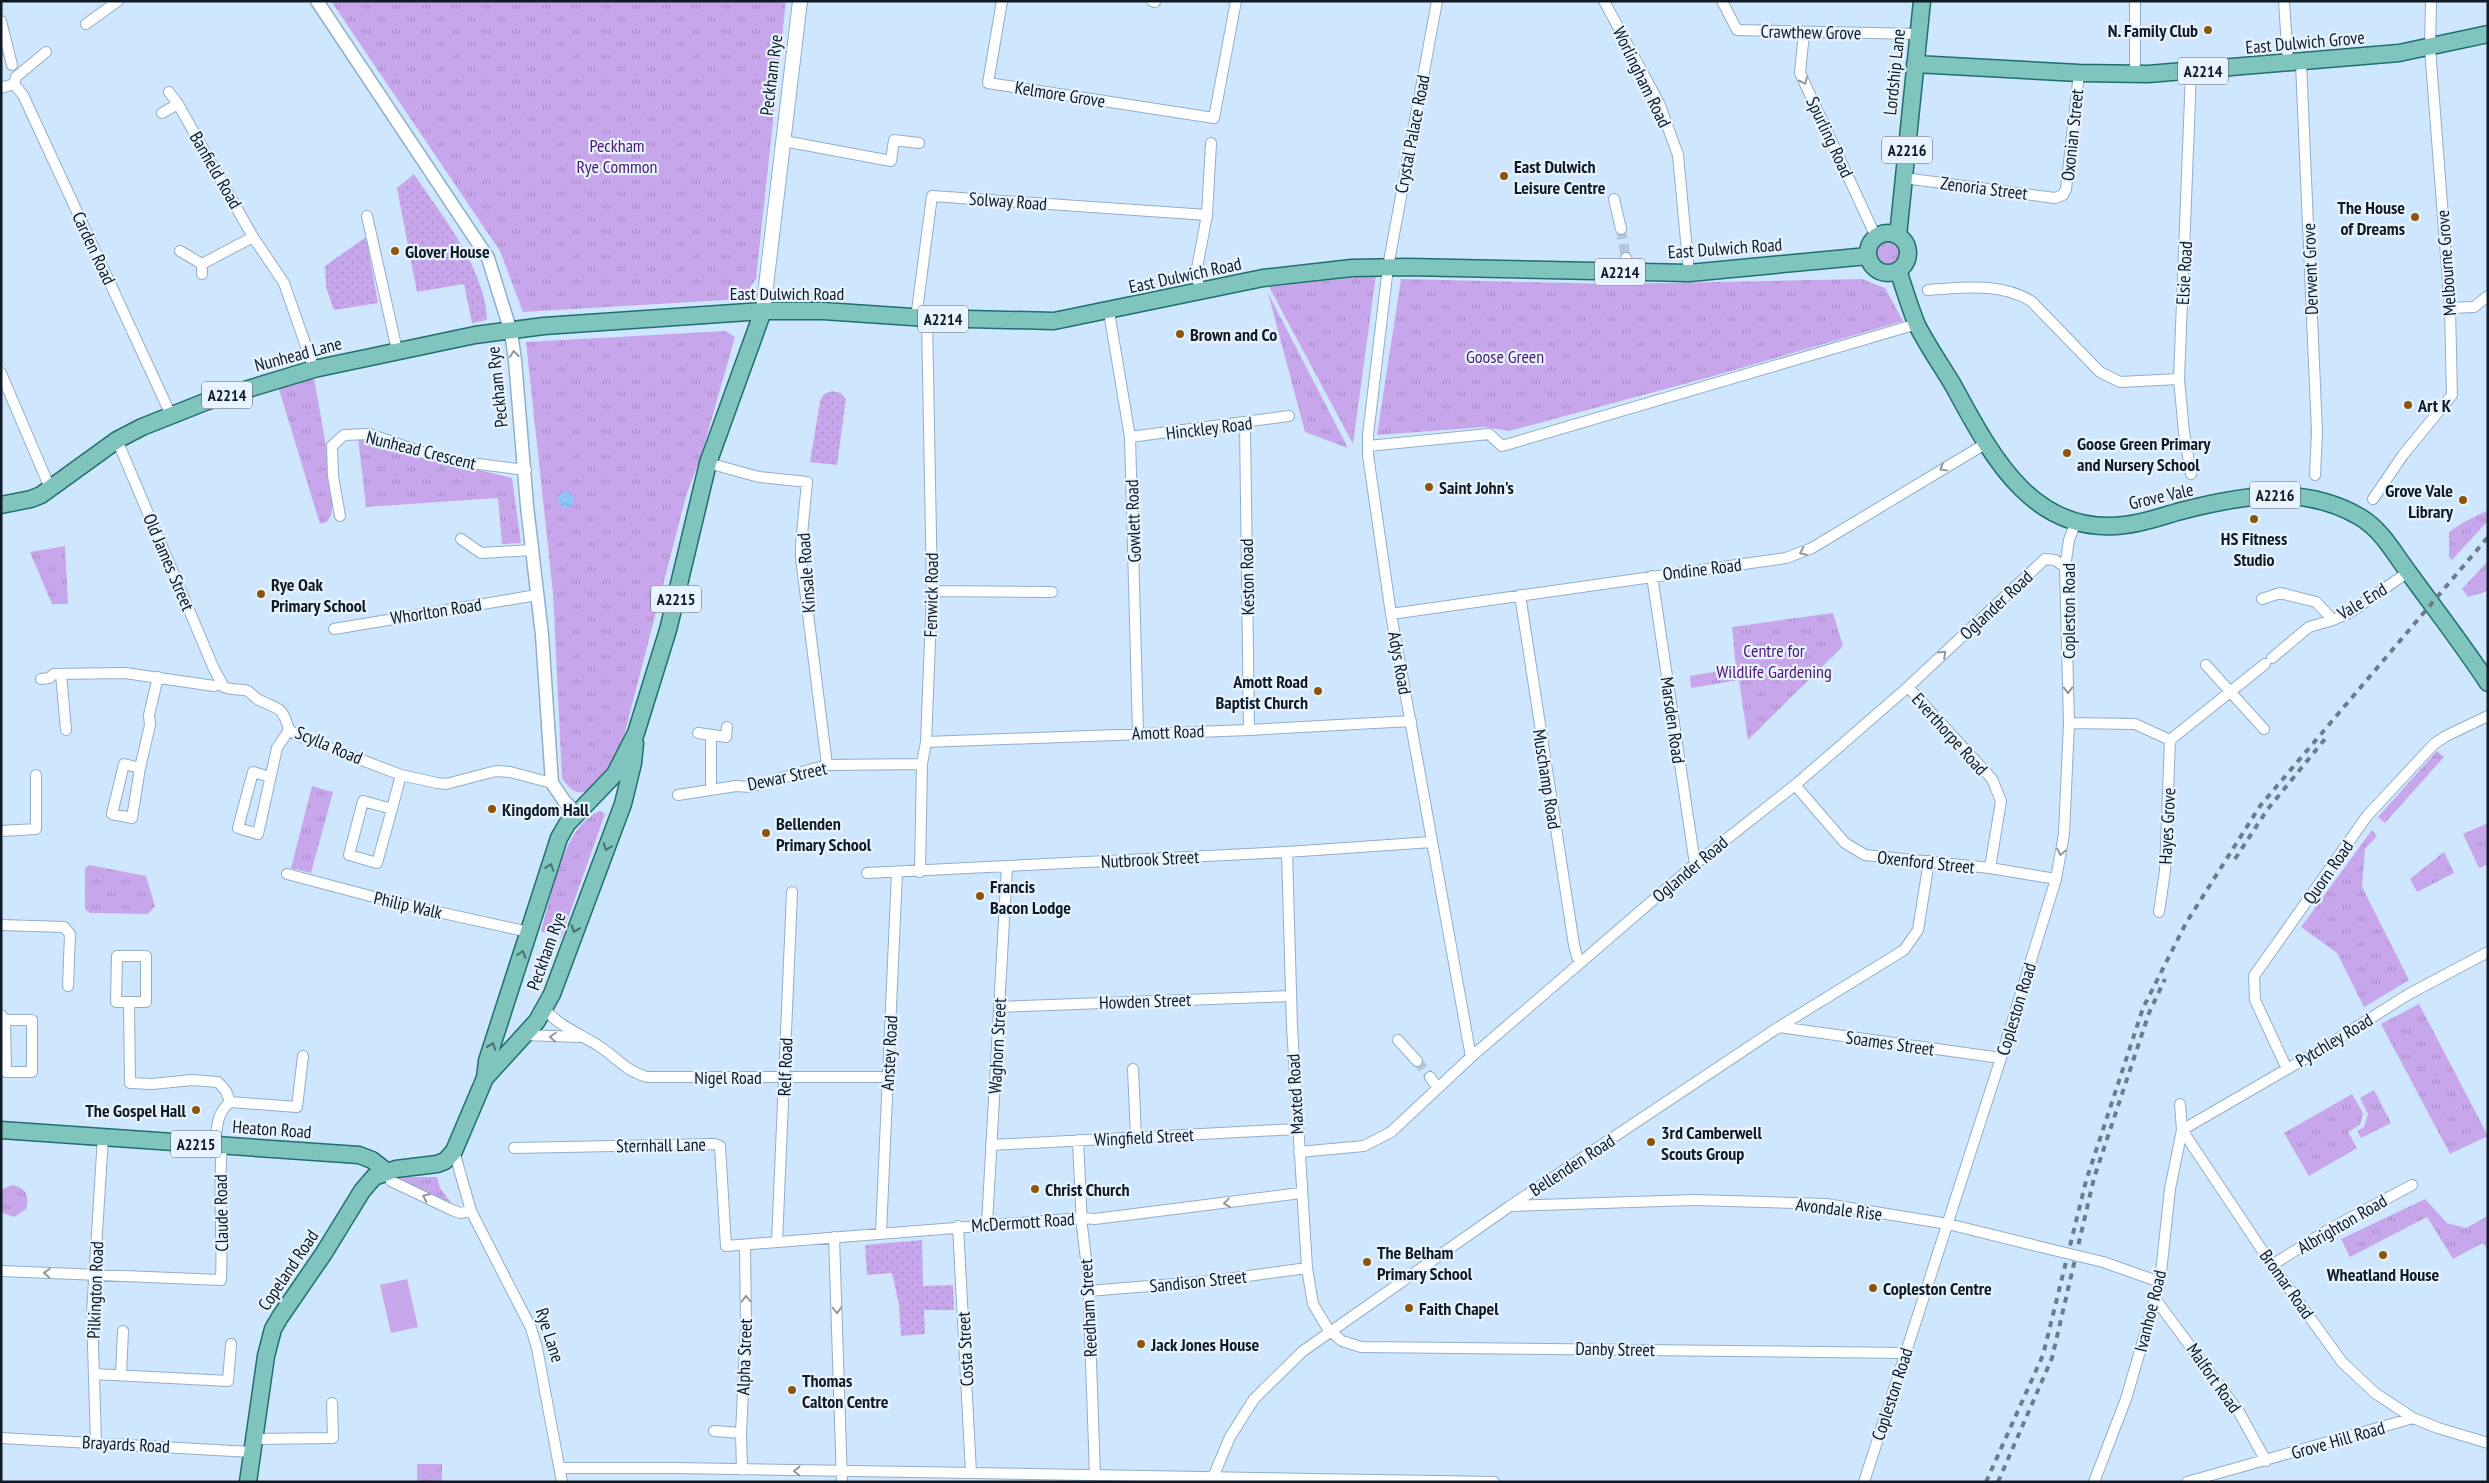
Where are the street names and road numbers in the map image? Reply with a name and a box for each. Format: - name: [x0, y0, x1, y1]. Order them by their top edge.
- street label: Crawthew Grove: [1760, 20, 1862, 44]
- street label: Worlingham Road: [1608, 23, 1676, 131]
- street label: East Dulwich Grove: [2244, 25, 2366, 59]
- street label: Lordship Lane: [1878, 28, 1910, 116]
- street label: Peckham Rye: [755, 33, 787, 117]
- road number: A2214: [2178, 58, 2228, 84]
- street label: Crystal Palace Road: [1389, 73, 1435, 195]
- street label: Kelmore Grove: [1013, 76, 1107, 112]
- street label: Oxonian Street: [2056, 88, 2088, 182]
- street label: Spurling Road: [1801, 93, 1859, 181]
- street label: Banfield Road: [185, 127, 247, 213]
- road number: A2216: [1882, 136, 1932, 164]
- street label: Zenoria Street: [1939, 171, 2029, 205]
- street label: Solway Road: [968, 187, 1048, 215]
- street label: Carden Road: [67, 208, 121, 288]
- street label: Melbourne Grove: [2431, 209, 2461, 317]
- street label: Derwent Grove: [2297, 223, 2323, 315]
- street label: East Dulwich Road: [1667, 233, 1783, 263]
- street label: Elsie Road: [2171, 241, 2197, 305]
- street label: East Dulwich Road: [1127, 252, 1243, 298]
- road number: A2214: [1595, 258, 1645, 286]
- street label: East Dulwich Road: [730, 282, 844, 305]
- road number: A2214: [918, 306, 968, 332]
- street label: Nunhead Lane: [252, 331, 344, 377]
- street label: Peckham Rye: [481, 345, 513, 429]
- road number: A2214: [202, 382, 252, 408]
- street label: Hinckley Road: [1164, 411, 1254, 445]
- street label: Nunhead Crescent: [364, 425, 478, 475]
- street label: Grove Vale: [2126, 477, 2196, 515]
- street label: Gowlett Road: [1120, 479, 1146, 563]
- road number: A2216: [2250, 482, 2300, 508]
- street label: Old James Street: [138, 510, 200, 614]
- street label: Kinsale Road: [792, 532, 820, 614]
- street label: Keston Road: [1235, 538, 1259, 616]
- street label: Fenwick Road: [919, 552, 943, 638]
- street label: Ondine Road: [1661, 553, 1743, 585]
- street label: Copleston Road: [2057, 563, 2080, 659]
- street label: Oglander Road: [1955, 565, 2037, 645]
- street label: Vale End: [2332, 577, 2391, 625]
- road number: A2215: [651, 586, 701, 612]
- street label: Whorlton Road: [389, 592, 483, 630]
- street label: Adys Road: [1383, 630, 1417, 696]
- street label: Marsden Road: [1656, 675, 1690, 765]
- street label: Everthorpe Road: [1907, 688, 1993, 780]
- street label: Amott Road: [1131, 719, 1205, 745]
- street label: Scylla Road: [292, 721, 366, 769]
- street label: Muschamp Road: [1528, 727, 1566, 831]
- street label: Dewar Street: [745, 756, 829, 796]
- street label: Hayes Grove: [2154, 787, 2180, 865]
- street label: Oglander Road: [1648, 831, 1732, 907]
- street label: Quorn Road: [2298, 836, 2358, 908]
- street label: Nutbrook Street: [1100, 845, 1200, 873]
- street label: Oxenford Street: [1876, 845, 1976, 879]
- street label: Philip Walk: [372, 886, 444, 924]
- street label: Peckham Rye: [521, 909, 571, 993]
- street label: Copleston Road: [1991, 960, 2041, 1058]
- street label: Howden Street: [1099, 988, 1191, 1014]
- street label: Waghorn Street: [983, 997, 1011, 1095]
- street label: Pytchley Road: [2291, 1008, 2377, 1072]
- street label: Anstey Road: [876, 1015, 902, 1091]
- street label: Soames Street: [1844, 1025, 1936, 1061]
- street label: Relf Road: [772, 1037, 798, 1097]
- street label: Maxted Road: [1281, 1053, 1309, 1135]
- street label: Nigel Road: [694, 1066, 762, 1089]
- street label: Heaton Road: [232, 1115, 312, 1143]
- street label: Wingfield Street: [1093, 1123, 1195, 1151]
- street label: Bellenden Road: [1525, 1129, 1619, 1201]
- road number: A2215: [171, 1130, 221, 1158]
- street label: Sternhall Lane: [616, 1133, 706, 1157]
- street label: Claude Road: [209, 1174, 233, 1252]
- street label: Albrighton Road: [2293, 1189, 2391, 1259]
- street label: Avondale Rise: [1794, 1192, 1884, 1226]
- street label: McDermott Road: [971, 1207, 1075, 1237]
- street label: Copeland Road: [253, 1225, 323, 1315]
- street label: Pilkington Road: [82, 1241, 108, 1339]
- street label: Bromar Road: [2255, 1245, 2319, 1323]
- street label: Reedham Street: [1074, 1258, 1102, 1358]
- street label: Sandison Street: [1148, 1264, 1248, 1298]
- street label: Ivanhoe Road: [2129, 1267, 2171, 1355]
- street label: Rye Lane: [530, 1305, 570, 1365]
- street label: Costa Street: [952, 1311, 978, 1387]
- street label: Alpha Street: [731, 1318, 757, 1396]
- street label: Danby Street: [1575, 1337, 1655, 1361]
- street label: Malfort Road: [2182, 1339, 2246, 1417]
- street label: Copleston Road: [1866, 1345, 1918, 1443]
- street label: Grove Hill Road: [2289, 1416, 2387, 1464]
- street label: Brayards Road: [81, 1430, 171, 1458]

